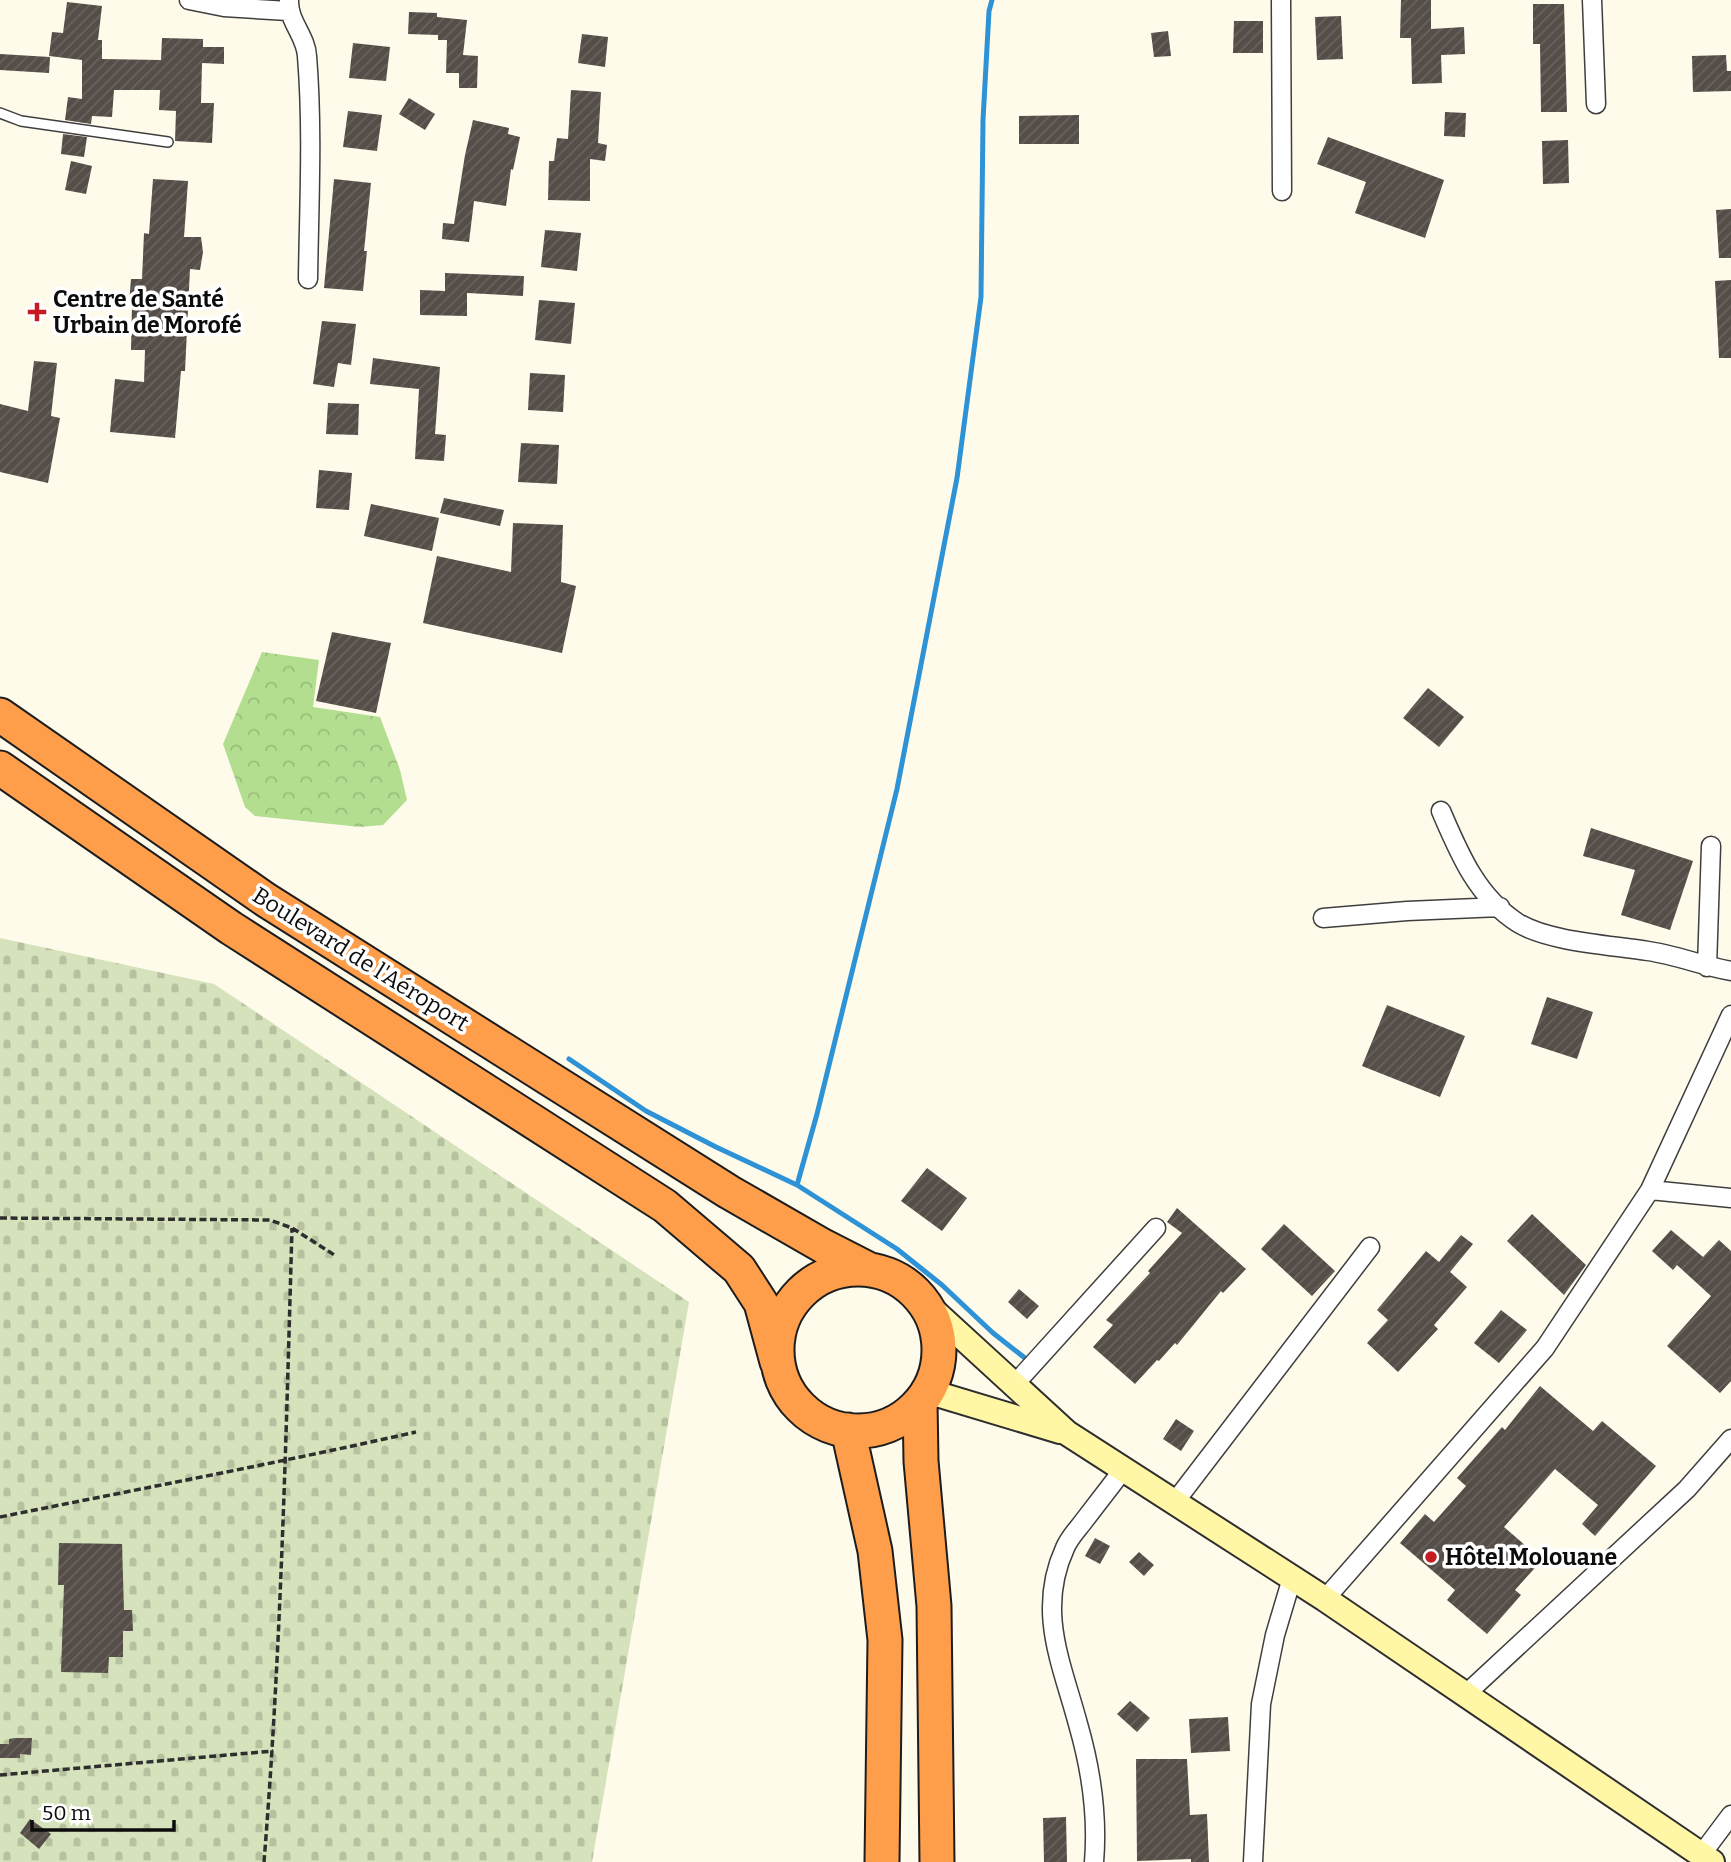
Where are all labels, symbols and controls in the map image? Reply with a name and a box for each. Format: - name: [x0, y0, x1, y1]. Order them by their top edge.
- place label: Centre de Santé Urbain de Morofé: [53, 285, 242, 339]
- marker: Centre de Santé Urbain de Morofé: [27, 302, 47, 322]
- street label: Boulevard de l'Aéroport: [248, 881, 474, 1037]
- place label: Hôtel Molouane: [1445, 1543, 1617, 1571]
- marker: Hôtel Molouane: [1423, 1549, 1439, 1565]
- scale bar: [32, 1788, 173, 1832]
- text: 50 m: [42, 1800, 91, 1826]

